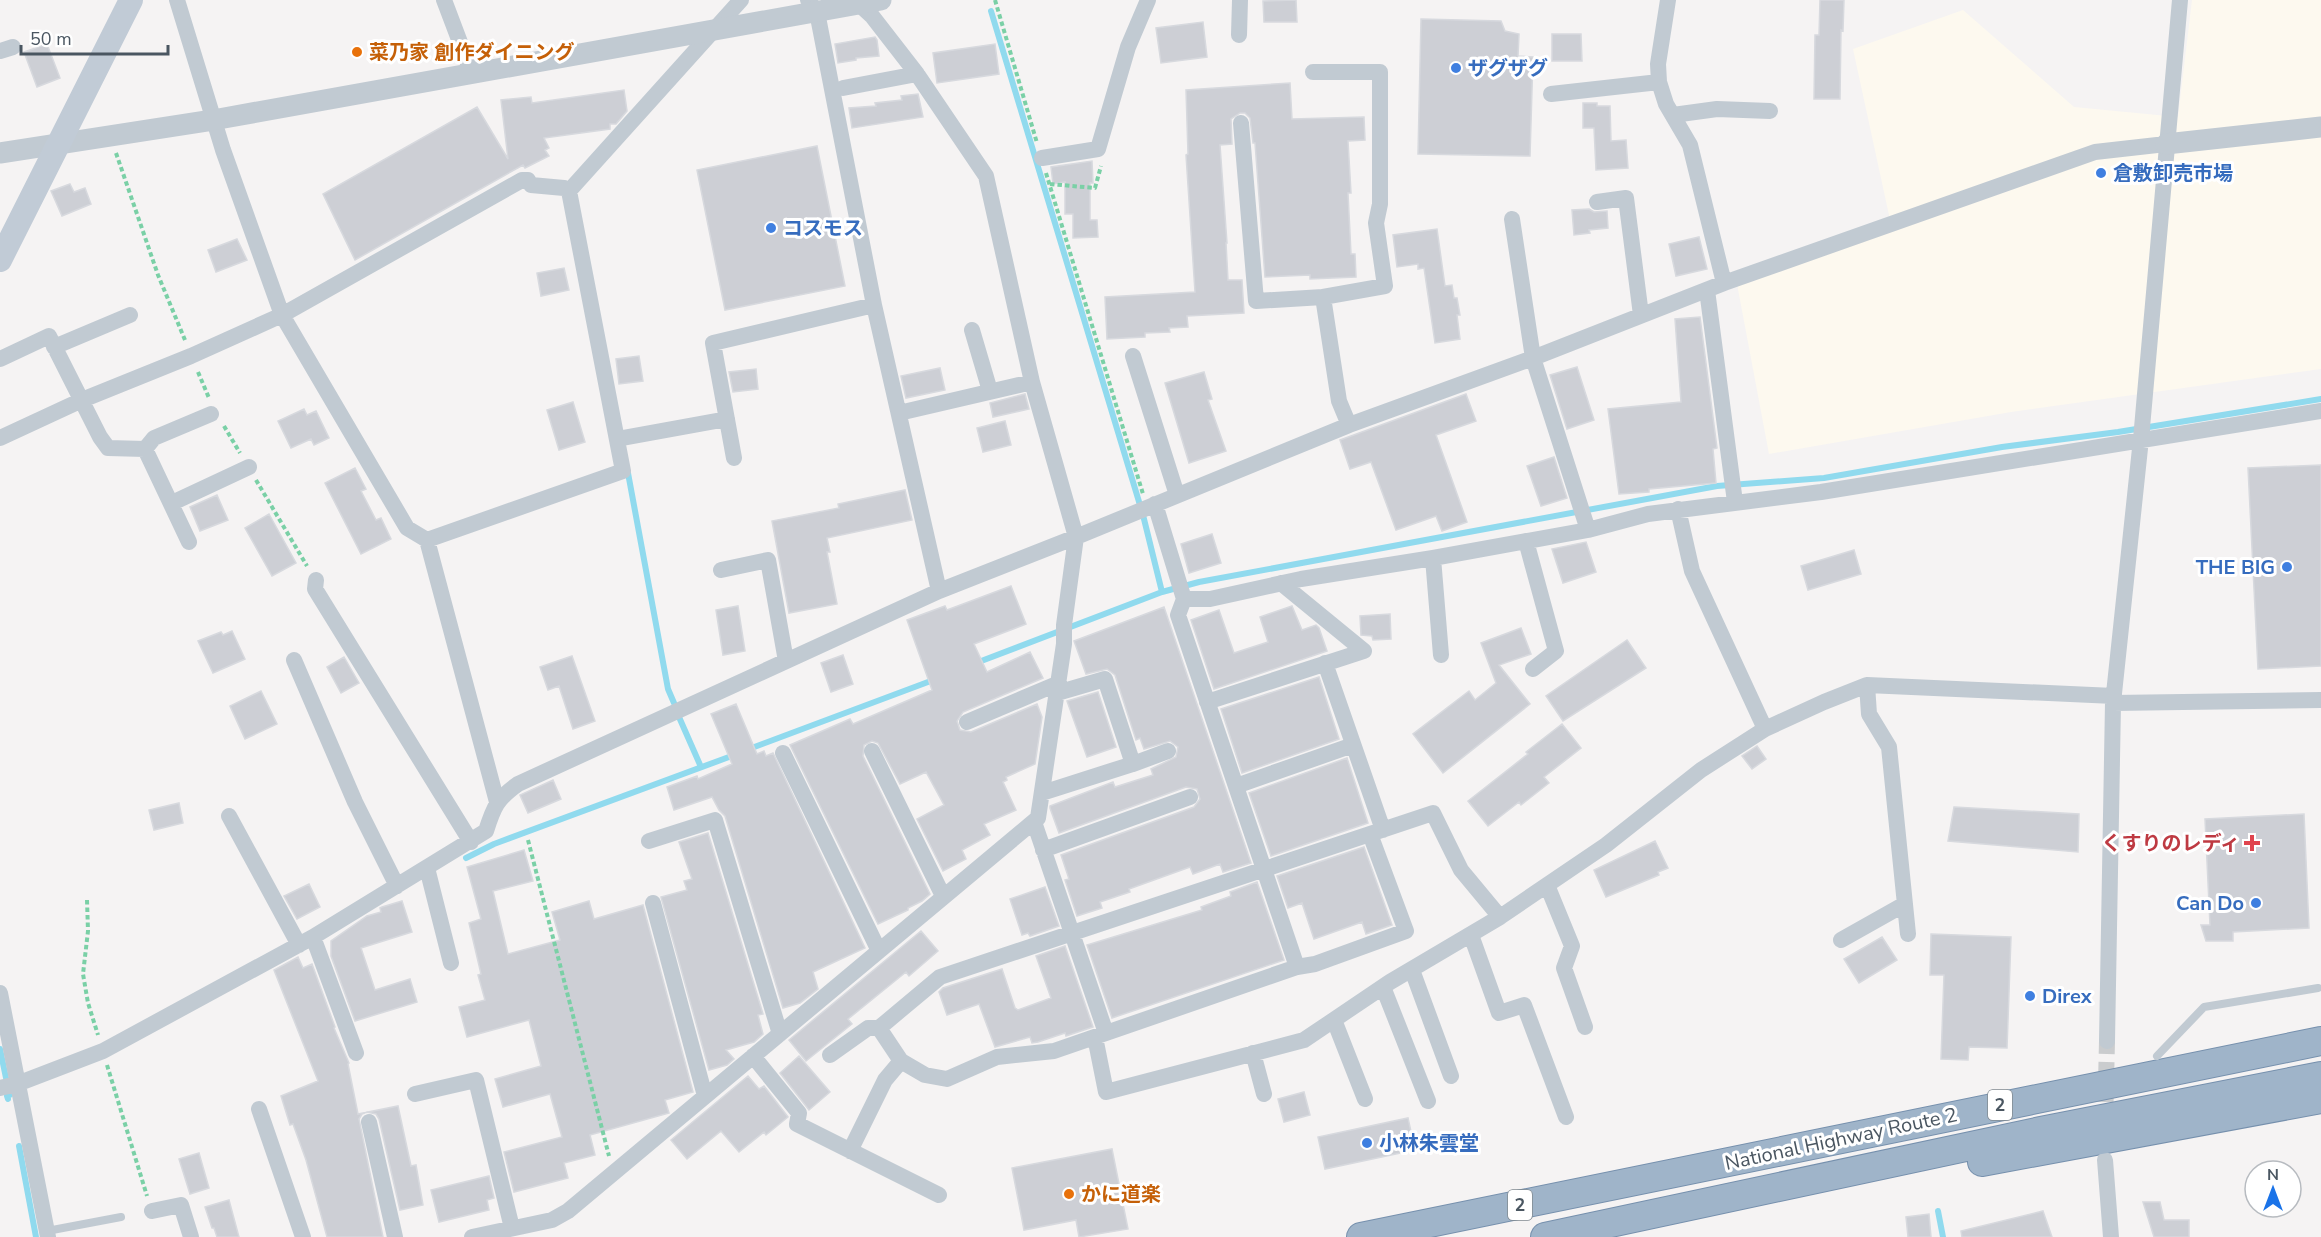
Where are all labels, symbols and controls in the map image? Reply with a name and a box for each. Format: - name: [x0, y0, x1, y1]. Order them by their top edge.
- scale bar: [21, 18, 168, 56]
- text: 50 m: [30, 27, 72, 51]
- place label: 菜乃家 創作ダイニング: [369, 39, 574, 66]
- marker: 菜乃家 創作ダイニング: [350, 45, 364, 59]
- place label: ザグザグ: [1468, 55, 1548, 82]
- marker: ザグザグ: [1449, 61, 1463, 75]
- place label: 倉敷卸売市場: [2113, 160, 2233, 187]
- marker: 倉敷卸売市場: [2094, 166, 2108, 180]
- place label: コスモス: [783, 215, 863, 242]
- marker: コスモス: [764, 221, 778, 235]
- place label: THE BIG: [2196, 554, 2275, 581]
- marker: THE BIG: [2280, 560, 2294, 574]
- place label: くすりのレディ: [2101, 830, 2240, 857]
- marker: くすりのレディ: [2245, 836, 2259, 850]
- place label: Can Do: [2176, 890, 2244, 917]
- marker: Can Do: [2249, 896, 2263, 910]
- place label: Direx: [2042, 983, 2093, 1010]
- marker: Direx: [2023, 989, 2037, 1003]
- road number: 2: [1988, 1090, 2012, 1120]
- street label: National Highway Route 2: [1722, 1101, 1960, 1177]
- place label: 小林朱雲堂: [1379, 1130, 1479, 1157]
- marker: 小林朱雲堂: [1360, 1136, 1374, 1150]
- north arrow: [2243, 1159, 2303, 1219]
- text: N: [2267, 1164, 2279, 1186]
- place label: かに道楽: [1081, 1181, 1161, 1208]
- marker: かに道楽: [1062, 1187, 1076, 1201]
- road number: 2: [1508, 1190, 1532, 1220]

